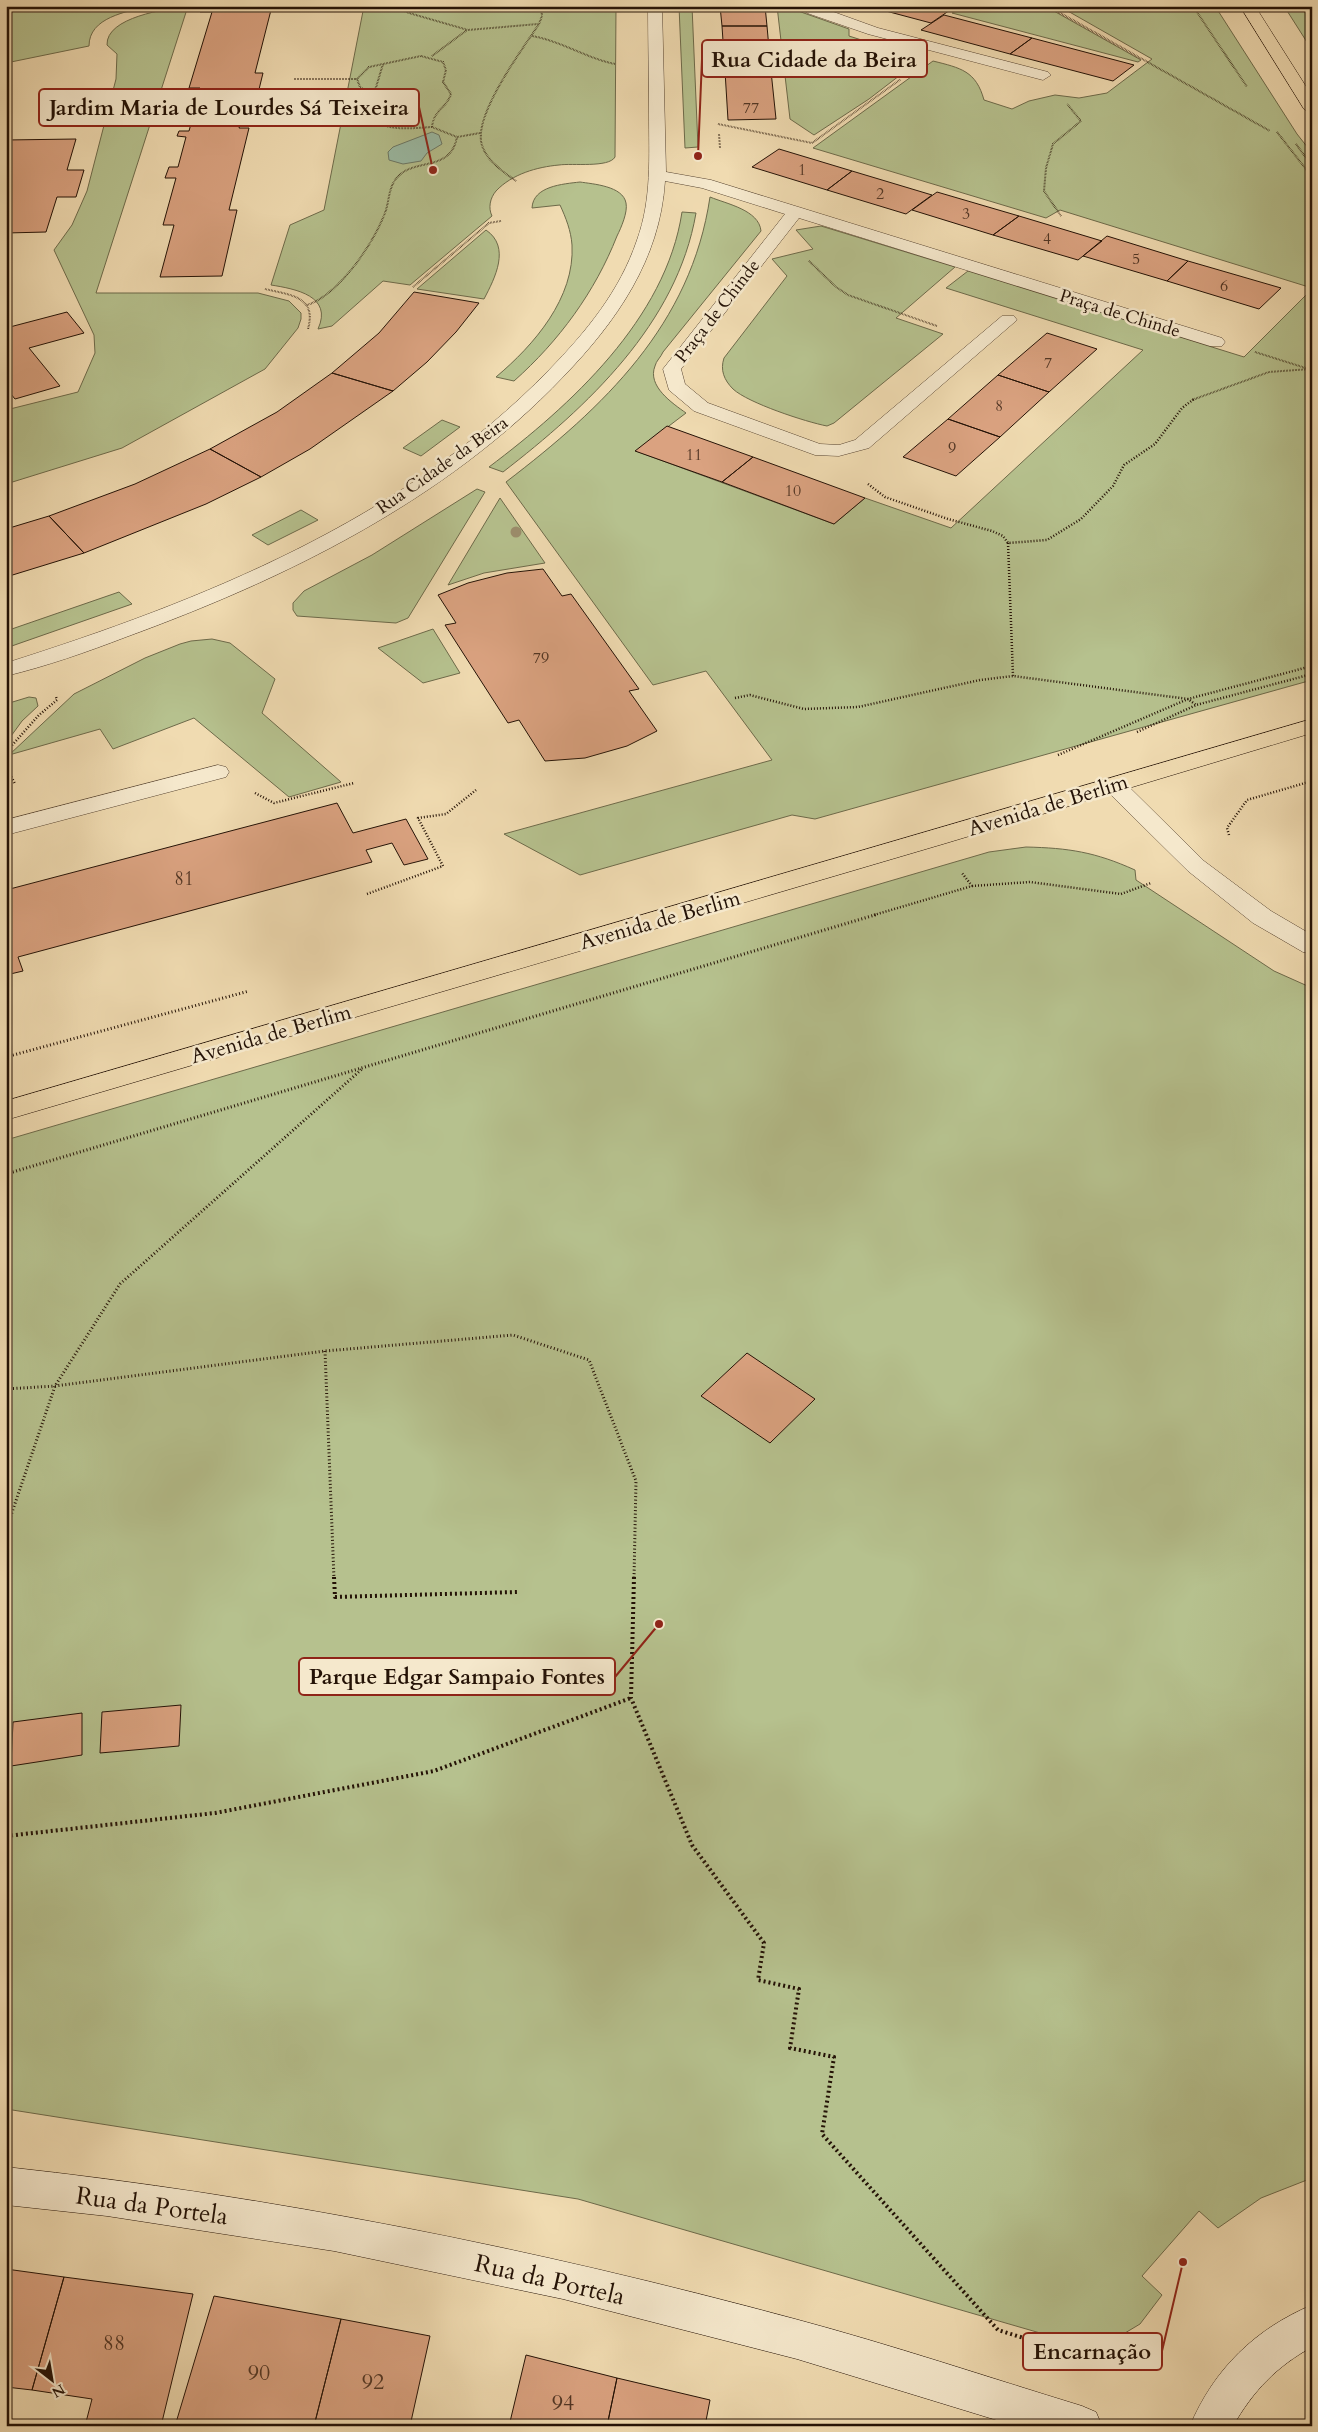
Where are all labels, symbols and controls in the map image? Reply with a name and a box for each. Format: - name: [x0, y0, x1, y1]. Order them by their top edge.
- callout: Rua Cidade da Beira: [702, 40, 927, 77]
- text: Rua Cidade da Beira: [711, 45, 917, 75]
- callout: Jardim Maria de Lourdes Sá Teixeira: [39, 89, 419, 126]
- text: Jardim Maria de Lourdes Sá Teixeira: [46, 93, 409, 123]
- house number: 77: [743, 97, 759, 119]
- house number: 1: [798, 159, 806, 181]
- house number: 2: [876, 183, 884, 205]
- house number: 3: [962, 203, 970, 225]
- house number: 4: [1043, 228, 1051, 250]
- house number: 5: [1132, 248, 1140, 270]
- street label: Praça de Chinde: [669, 254, 766, 368]
- house number: 6: [1220, 275, 1228, 297]
- street label: Praça de Chinde: [1056, 283, 1183, 344]
- house number: 7: [1044, 352, 1052, 374]
- house number: 8: [995, 395, 1003, 417]
- street label: Rua Cidade da Beira: [371, 410, 513, 520]
- house number: 9: [948, 437, 956, 459]
- house number: 11: [686, 444, 702, 466]
- house number: 10: [785, 480, 801, 502]
- house number: 79: [533, 647, 549, 669]
- street label: Avenida de Berlim: [965, 767, 1132, 844]
- house number: 81: [174, 866, 194, 892]
- street label: Avenida de Berlim: [577, 884, 744, 957]
- street label: Avenida de Berlim: [188, 998, 355, 1071]
- callout: Parque Edgar Sampaio Fontes: [299, 1658, 615, 1695]
- text: Parque Edgar Sampaio Fontes: [309, 1662, 605, 1692]
- street label: Rua da Portela: [74, 2178, 230, 2234]
- street label: Rua da Portela: [471, 2246, 628, 2314]
- house number: 88: [103, 2328, 125, 2358]
- callout: Encarnação: [1023, 2333, 1162, 2370]
- text: Encarnação: [1033, 2337, 1151, 2367]
- north arrow: [28, 2354, 78, 2404]
- house number: 90: [248, 2358, 270, 2388]
- house number: 92: [362, 2367, 384, 2397]
- text: N: [48, 2379, 69, 2402]
- house number: 94: [552, 2388, 574, 2418]

